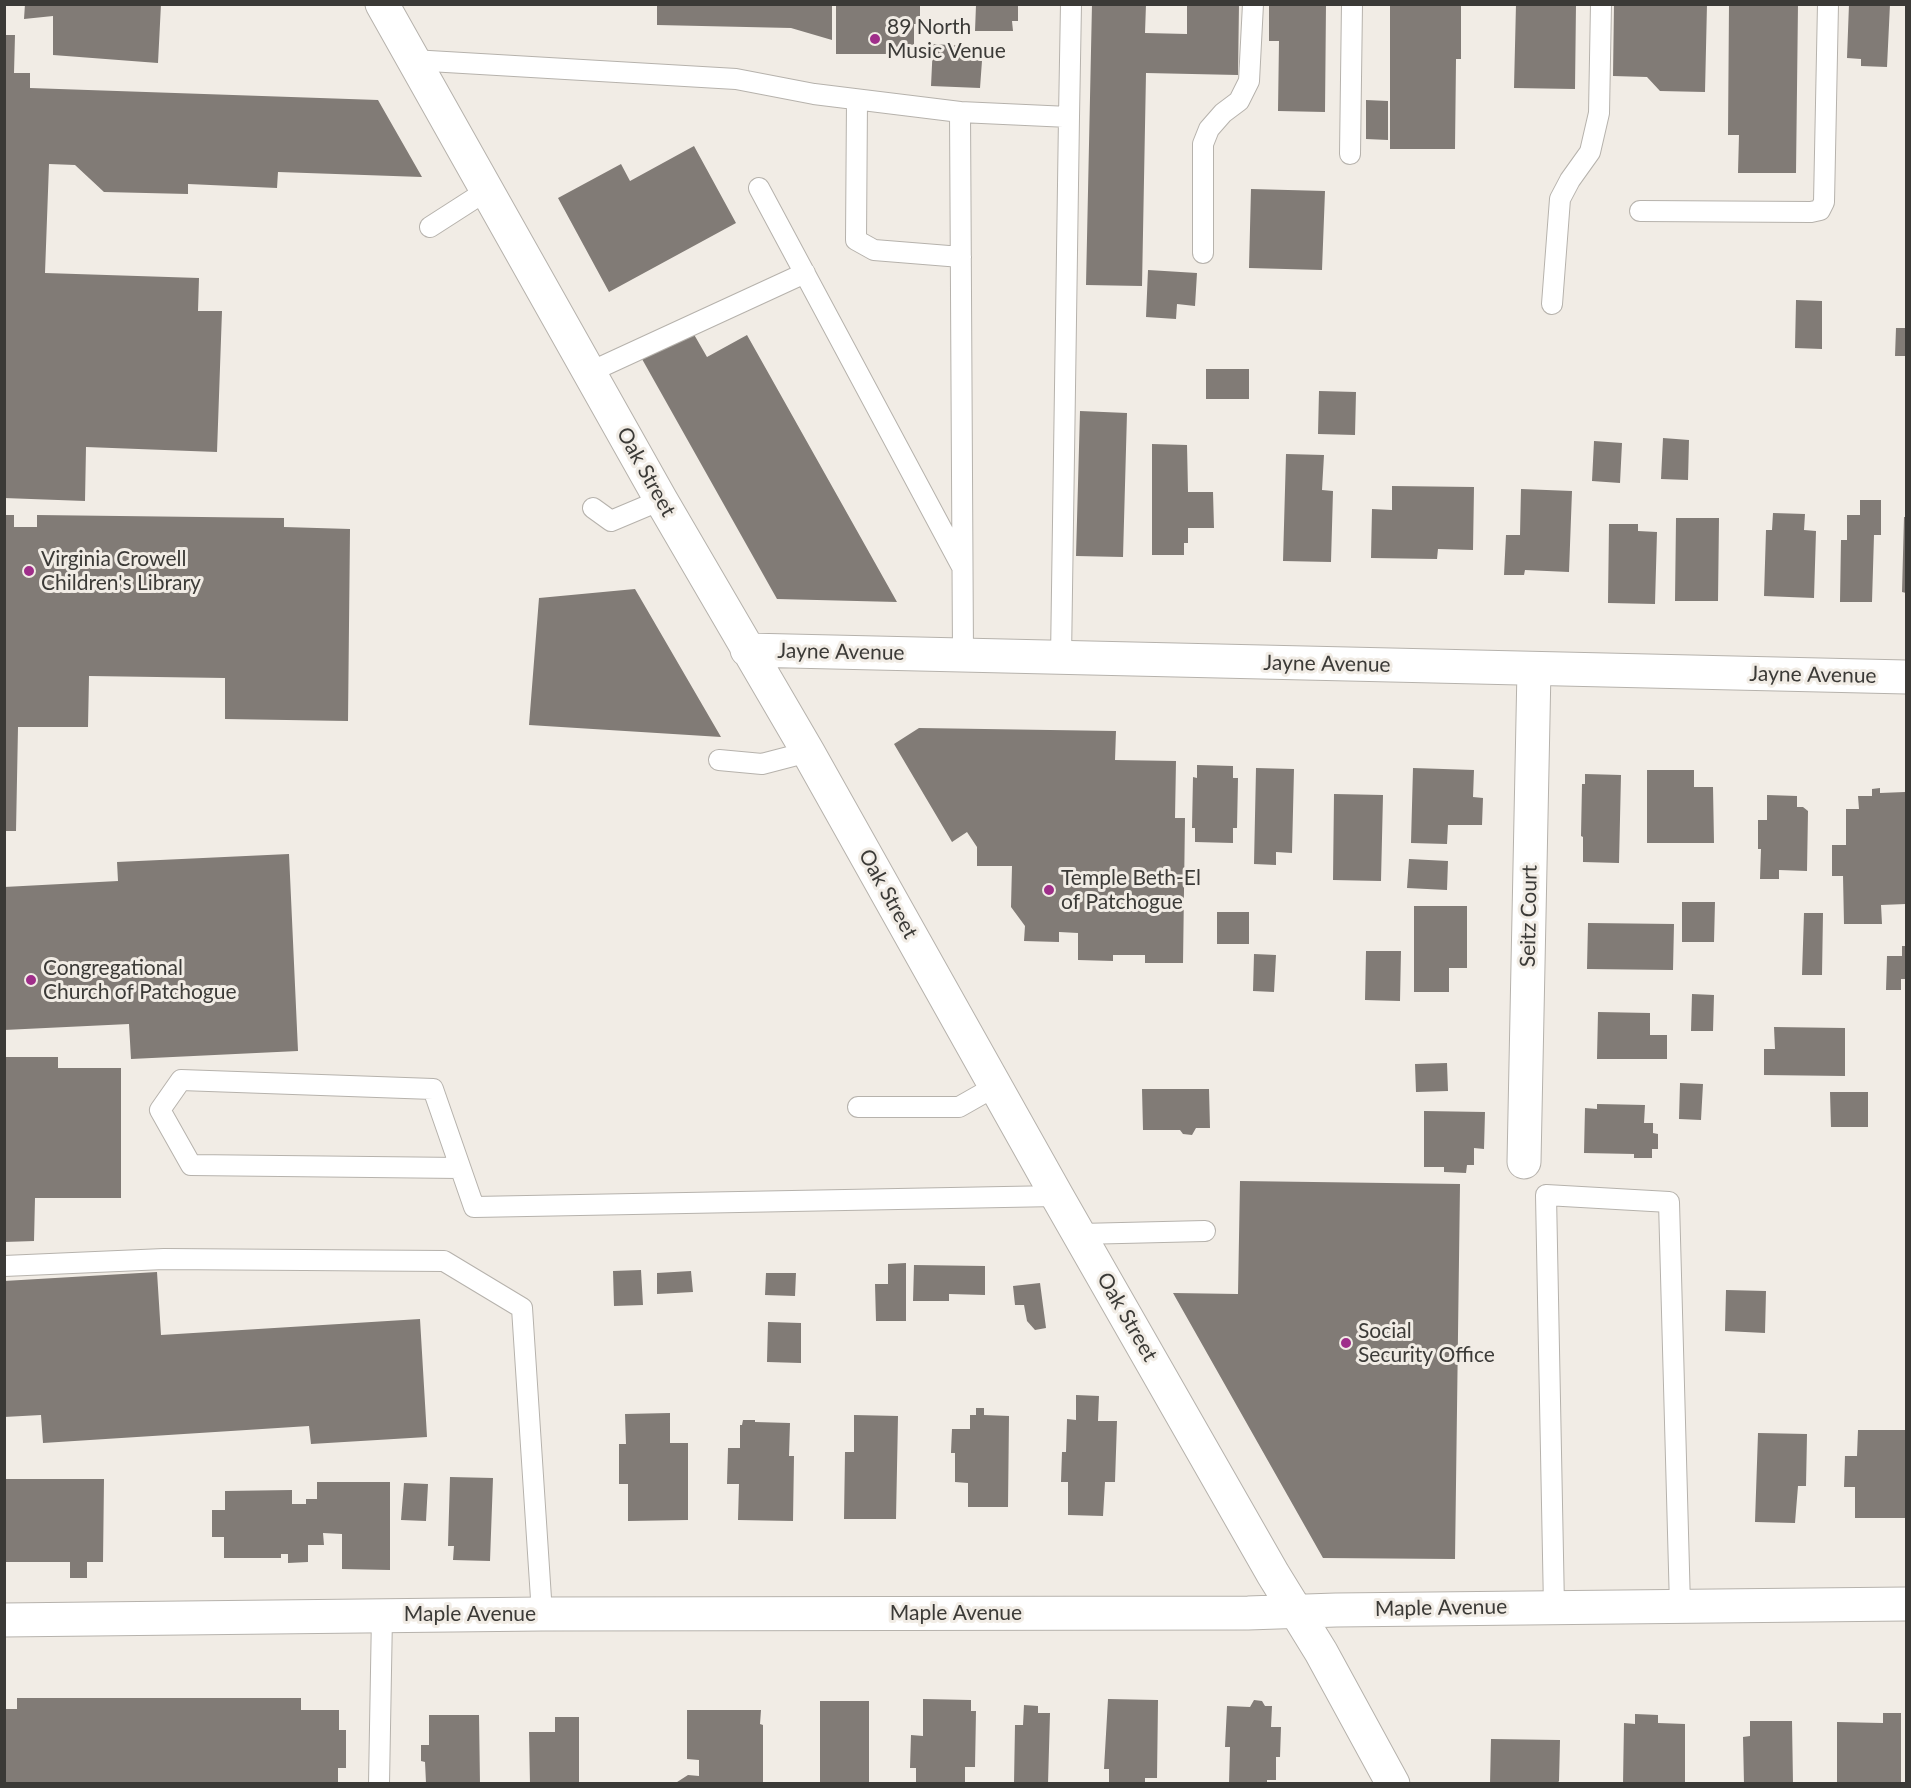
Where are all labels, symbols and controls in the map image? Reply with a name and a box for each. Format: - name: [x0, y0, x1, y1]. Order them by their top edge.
- place label: 89 North Music Venue: [887, 14, 1006, 64]
- marker: 89 North Music Venue: [868, 32, 882, 46]
- street label: Oak Street: [611, 423, 681, 521]
- place label: Virginia Crowell Children's Library: [41, 546, 201, 596]
- marker: Virginia Crowell Children's Library: [22, 564, 36, 578]
- street label: Jayne Avenue: [777, 638, 905, 666]
- street label: Jayne Avenue: [1263, 650, 1391, 678]
- street label: Jayne Avenue: [1749, 661, 1877, 689]
- street label: Oak Street: [853, 845, 923, 943]
- place label: Temple Beth-El of Patchogue: [1061, 865, 1201, 915]
- street label: Seitz Court: [1516, 865, 1542, 967]
- marker: Temple Beth-El of Patchogue: [1042, 883, 1056, 897]
- place label: Congregational Church of Patchogue: [43, 955, 237, 1005]
- marker: Congregational Church of Patchogue: [24, 973, 38, 987]
- street label: Oak Street: [1092, 1268, 1162, 1366]
- place label: Social Security Office: [1358, 1318, 1495, 1368]
- marker: Social Security Office: [1339, 1336, 1353, 1350]
- street label: Maple Avenue: [1375, 1594, 1507, 1622]
- street label: Maple Avenue: [890, 1600, 1022, 1626]
- street label: Maple Avenue: [404, 1601, 536, 1627]

